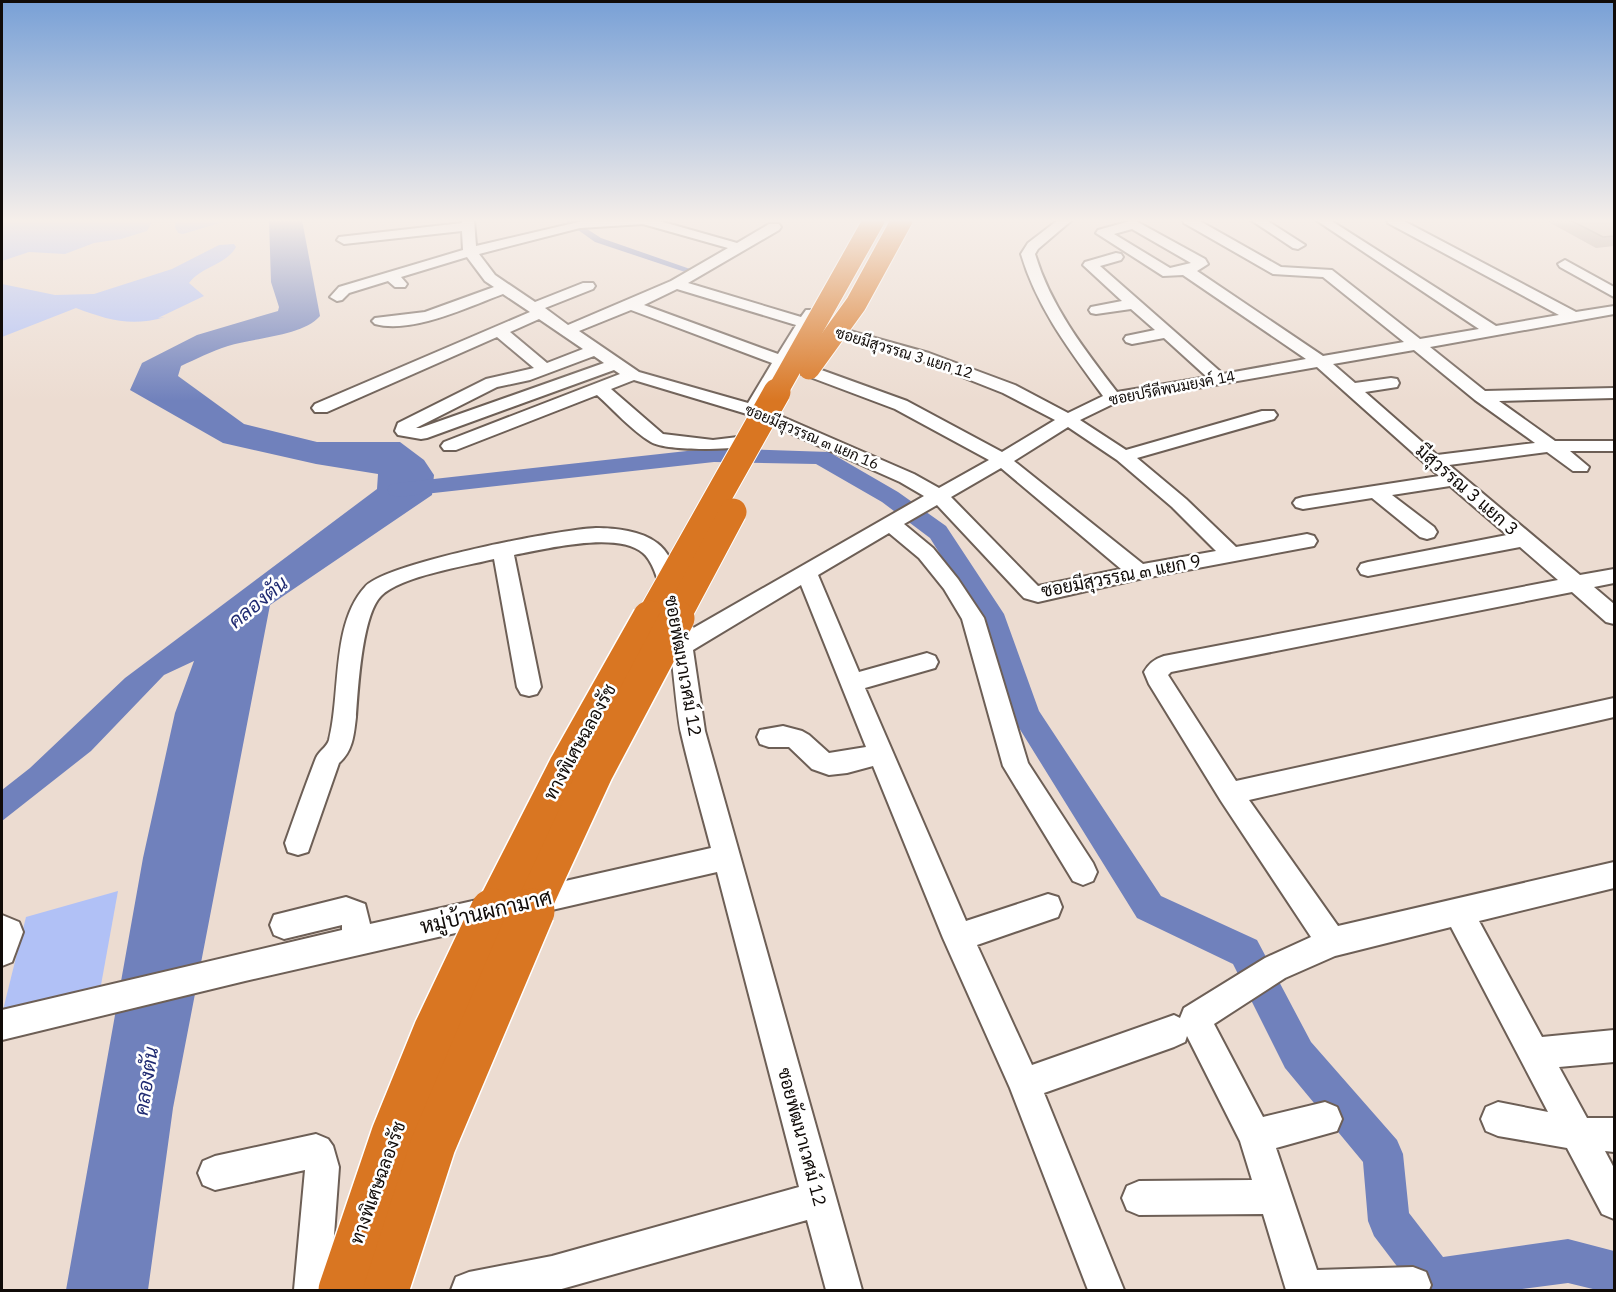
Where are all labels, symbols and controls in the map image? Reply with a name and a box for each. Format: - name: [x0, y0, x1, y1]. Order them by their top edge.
- street label: ซอยมีสุวรรณ 3 แยก 12: [833, 323, 975, 384]
- street label: ซอยปรีดีพนมยงค์ 14: [1107, 366, 1237, 409]
- street label: ซอยมีสุวรรณ ๓ แยก 16: [741, 400, 882, 475]
- street label: มีสุวรรณ 3 แยก 3: [1411, 438, 1524, 541]
- street label: ซอยมีสุวรรณ ๓ แยก 9: [1039, 548, 1203, 603]
- water label: คลองตัน: [222, 569, 293, 634]
- street label: ซอยพัฒนาเวศม์ 12: [660, 594, 708, 738]
- street label: ทางพิเศษฉลองรัช: [538, 680, 621, 804]
- street label: หมู่บ้านผกามาศ: [417, 882, 555, 942]
- water label: คลองตัน: [127, 1044, 164, 1117]
- street label: ซอยพัฒนาเวศม์ 12: [773, 1065, 833, 1209]
- street label: ทางพิเศษฉลองรัช: [345, 1118, 410, 1248]

